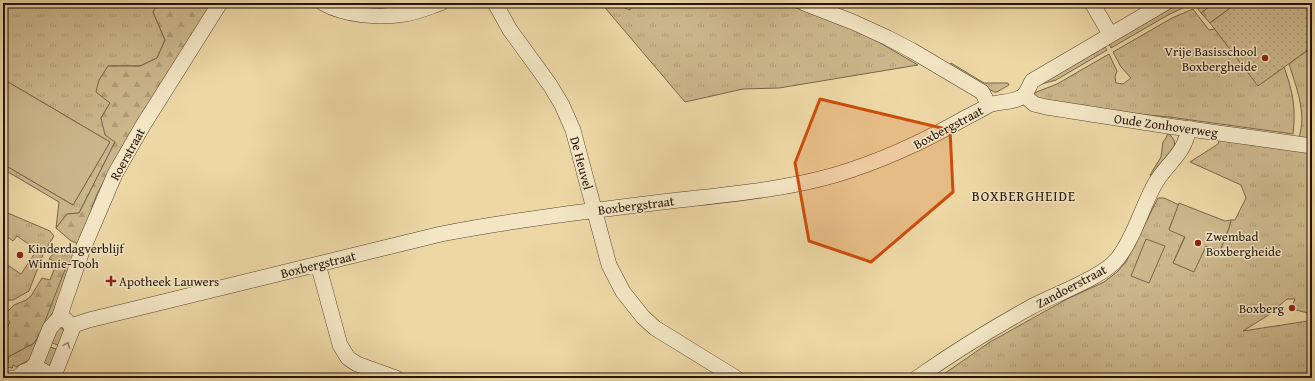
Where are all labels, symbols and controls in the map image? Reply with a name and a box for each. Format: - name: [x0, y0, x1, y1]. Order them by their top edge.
- place label: Vrije Basisschool Boxbergheide: [1165, 42, 1257, 76]
- marker: Vrije Basisschool Boxbergheide: [1260, 53, 1270, 63]
- street label: Boxbergstraat: [910, 101, 987, 154]
- street label: Oude Zonhoverweg: [1113, 109, 1220, 142]
- street label: Roerstraat: [105, 124, 150, 184]
- street label: De Heuvel: [565, 134, 598, 192]
- district label: BOXBERGHEIDE: [972, 186, 1076, 206]
- street label: Boxbergstraat: [597, 191, 676, 220]
- place label: Zwembad Boxbergheide: [1206, 227, 1281, 261]
- marker: Zwembad Boxbergheide: [1193, 238, 1203, 248]
- place label: Kinderdagverblijf Winnie-Tooh: [28, 239, 126, 273]
- street label: Boxbergstraat: [279, 246, 358, 283]
- marker: Kinderdagverblijf Winnie-Tooh: [15, 250, 25, 260]
- street label: Zandoerstraat: [1033, 260, 1110, 313]
- place label: Apotheek Lauwers: [119, 272, 219, 291]
- marker: Apotheek Lauwers: [106, 276, 116, 286]
- place label: Boxberg: [1239, 299, 1285, 318]
- marker: Boxberg: [1287, 303, 1297, 313]
- one-way arrow: [62, 341, 70, 348]

